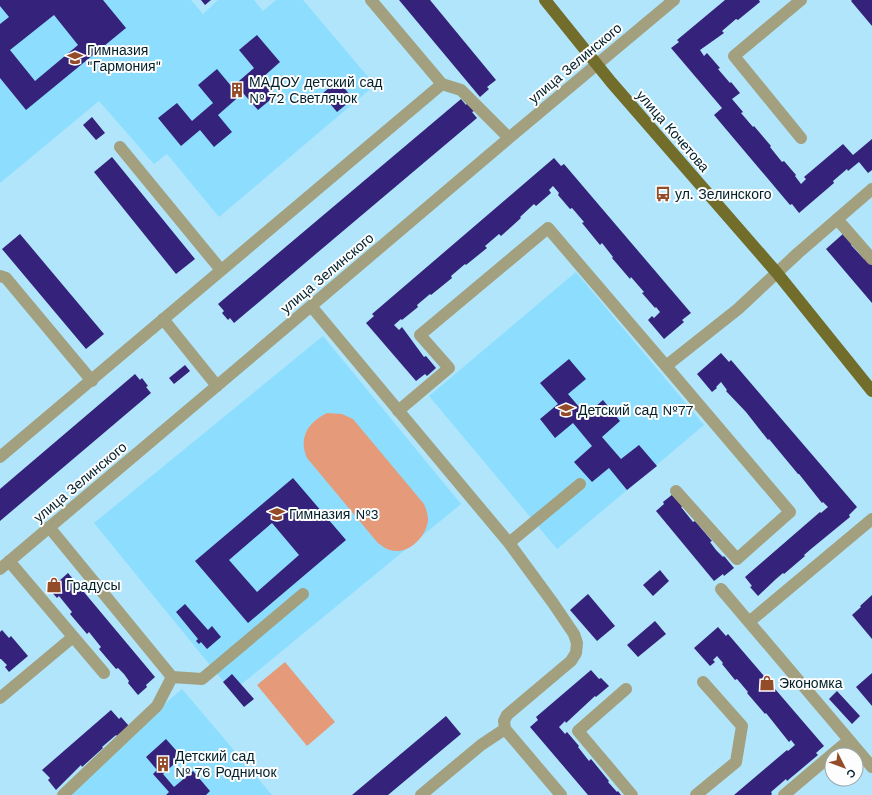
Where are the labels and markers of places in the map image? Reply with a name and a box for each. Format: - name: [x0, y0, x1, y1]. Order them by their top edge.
- place label: Гимназия "Гармония": [87, 42, 161, 74]
- school or university icon: Гимназия "Гармония": [66, 49, 84, 67]
- place label: МАДОУ детский сад № 72 Светлячок: [249, 74, 382, 106]
- building icon: МАДОУ детский сад № 72 Светлячок: [228, 81, 246, 99]
- bus stop icon: ул. Зелинского: [654, 185, 672, 203]
- place label: ул. Зелинского: [675, 186, 772, 202]
- school or university icon: Детский сад №77: [557, 401, 575, 419]
- place label: Детский сад №77: [578, 402, 693, 418]
- school or university icon: Гимназия №3: [268, 505, 286, 523]
- place label: Гимназия №3: [289, 506, 379, 522]
- shop icon: Градусы: [45, 576, 63, 594]
- place label: Градусы: [66, 577, 120, 593]
- shop icon: Экономка: [758, 674, 776, 692]
- place label: Экономка: [779, 675, 843, 691]
- place label: Детский сад № 76 Родничок: [175, 748, 277, 780]
- building icon: Детский сад № 76 Родничок: [154, 755, 172, 773]

